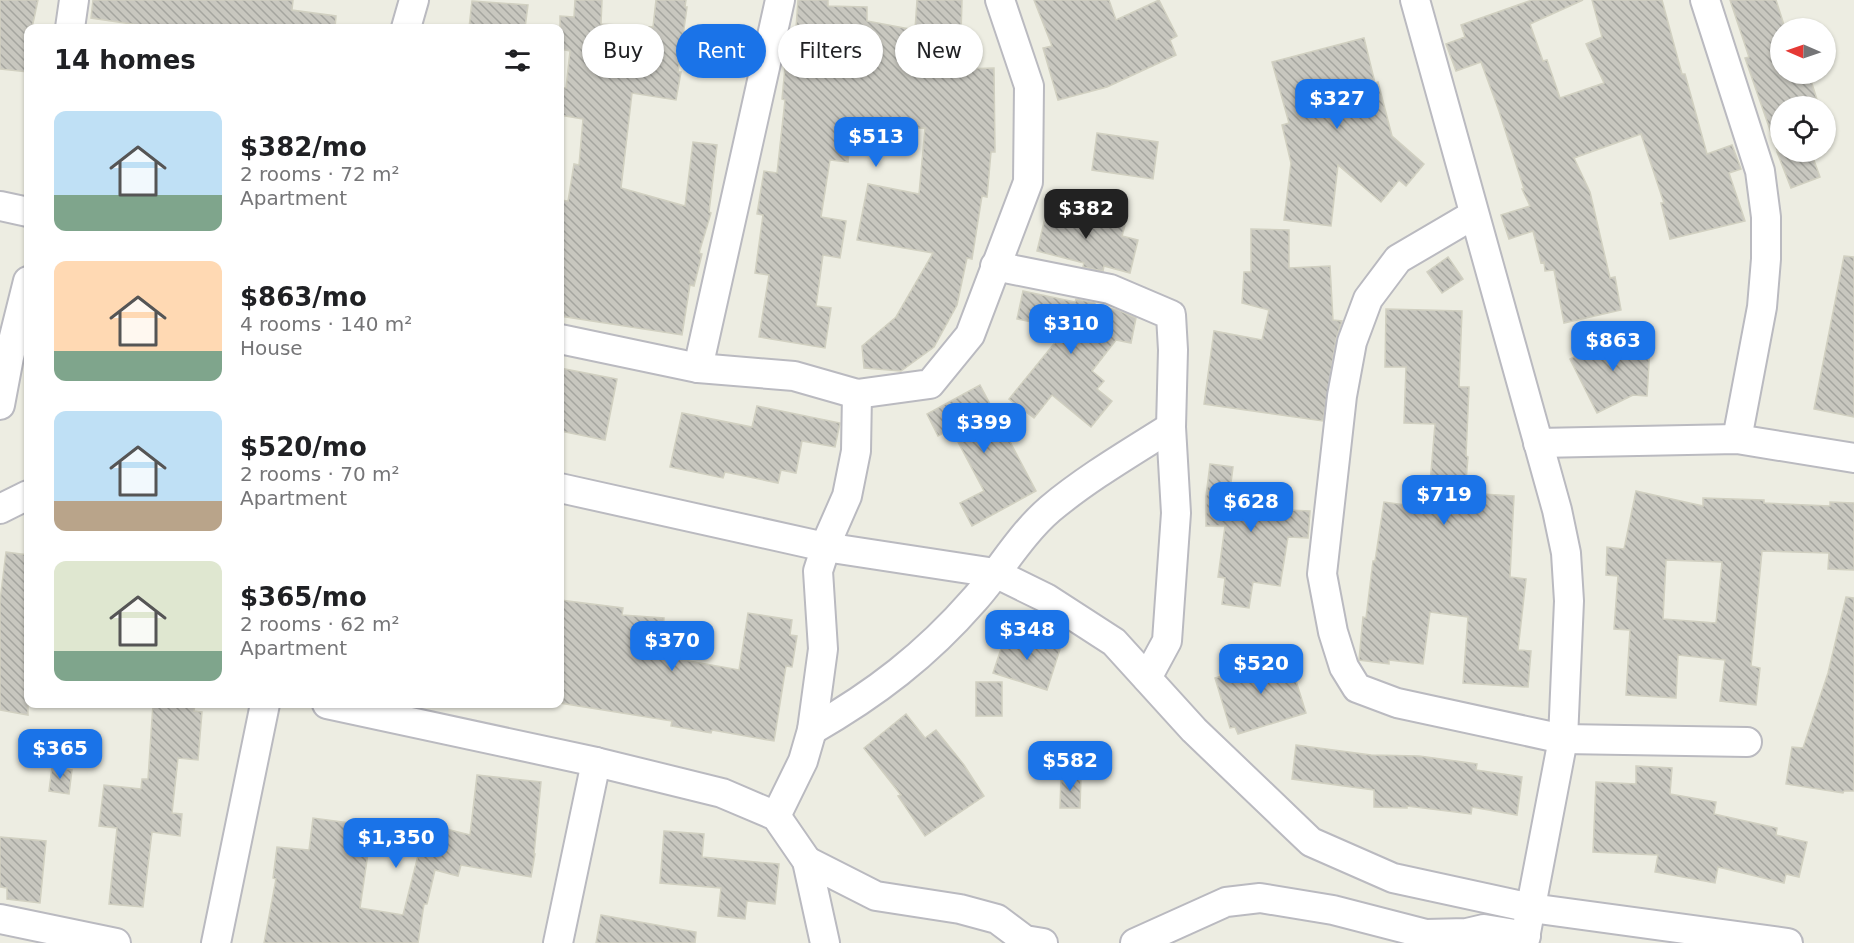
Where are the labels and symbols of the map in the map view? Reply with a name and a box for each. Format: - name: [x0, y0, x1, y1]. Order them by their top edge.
- north arrow: [1770, 18, 1836, 84]
- pin: $327: [1301, 79, 1373, 130]
- pin: $513: [840, 117, 912, 168]
- pin: $382: [1050, 189, 1122, 240]
- pin: $310: [1035, 304, 1107, 355]
- pin: $863: [1577, 321, 1649, 372]
- pin: $399: [948, 403, 1020, 454]
- pin: $719: [1408, 475, 1480, 526]
- pin: $628: [1215, 482, 1287, 533]
- pin: $348: [991, 610, 1063, 661]
- pin: $370: [636, 621, 708, 672]
- pin: $520: [1225, 644, 1297, 695]
- pin: $365: [24, 729, 96, 780]
- pin: $582: [1034, 741, 1106, 792]
- pin: $1,350: [347, 818, 445, 869]

